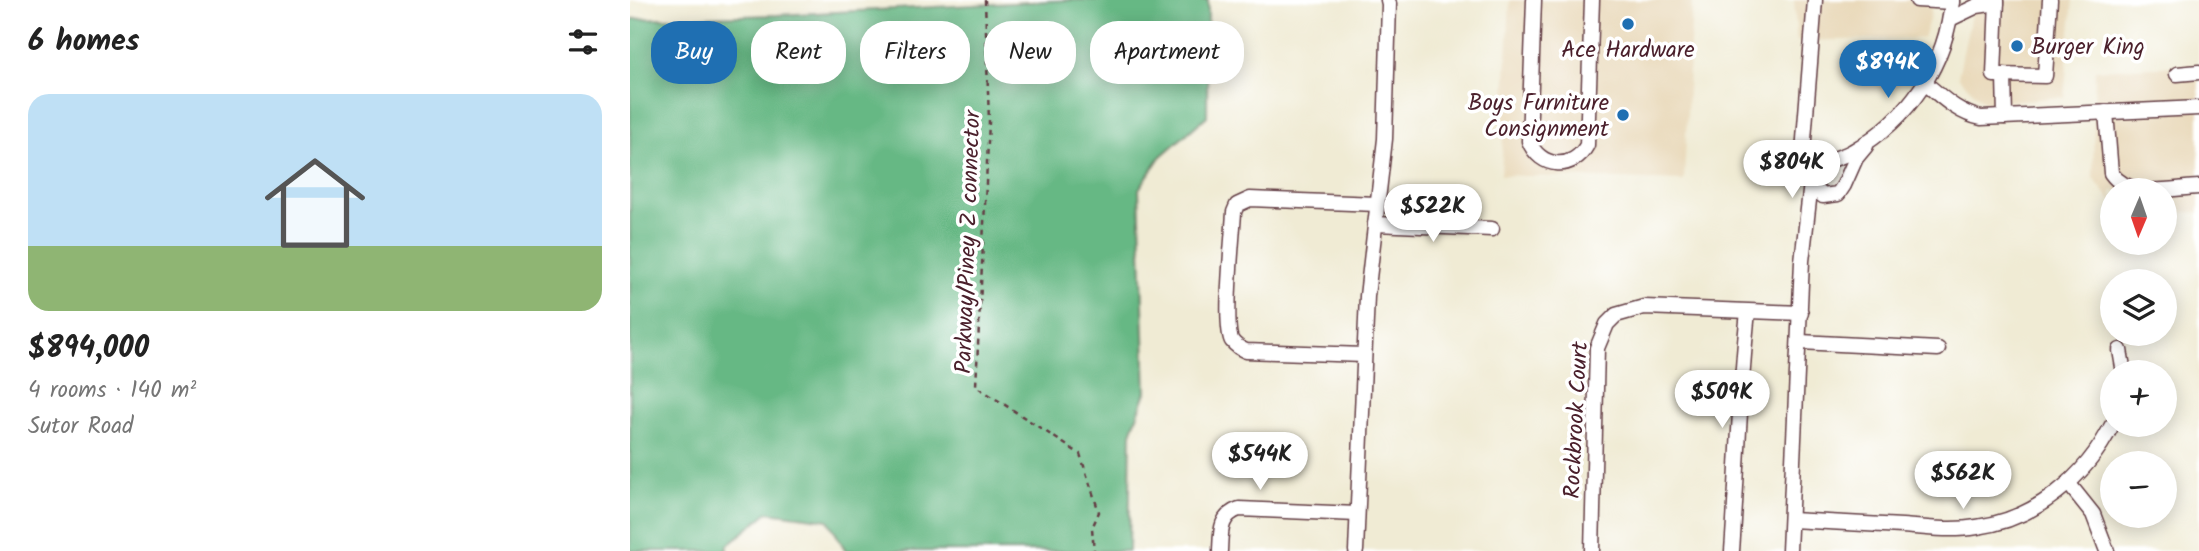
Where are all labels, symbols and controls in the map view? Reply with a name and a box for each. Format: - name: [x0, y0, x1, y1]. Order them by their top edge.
- marker: Ace Hardware: [1620, 16, 1636, 32]
- text: 6 homes: [28, 18, 140, 66]
- chip: Buy: [651, 21, 737, 84]
- chip: Rent: [751, 21, 846, 84]
- chip: Filters: [860, 21, 970, 84]
- chip: New: [984, 21, 1076, 84]
- chip: Apartment: [1090, 21, 1244, 84]
- icon: filters: [564, 23, 602, 61]
- place label: Burger King: [2031, 30, 2145, 66]
- place label: Ace Hardware: [1561, 33, 1695, 69]
- marker: Burger King: [2009, 38, 2025, 54]
- pin: $894K: [1839, 41, 1937, 100]
- text: $894K: [1855, 45, 1921, 81]
- place label: Boys Furniture Consignment: [1468, 86, 1610, 148]
- marker: Boys Furniture Consignment: [1615, 107, 1631, 123]
- street label: Parkway/Piney Z connector: [946, 108, 992, 374]
- icon: home: [252, 140, 378, 266]
- pin: $804K: [1743, 140, 1841, 200]
- text: $804K: [1759, 145, 1825, 181]
- north arrow: [2100, 178, 2177, 256]
- map controls: [2100, 178, 2177, 528]
- pin: $522K: [1384, 184, 1482, 244]
- text: $522K: [1400, 189, 1466, 225]
- button: layers: [2100, 269, 2177, 346]
- text: $894,000: [28, 325, 149, 373]
- street label: Rockbrook Court: [1555, 340, 1599, 500]
- button: +: [2100, 360, 2177, 437]
- pin: $509K: [1673, 370, 1771, 430]
- text: 4 rooms · 140 m²: [28, 373, 196, 409]
- text: $509K: [1691, 375, 1753, 411]
- text: Sutor Road: [28, 409, 134, 445]
- pin: $544K: [1211, 433, 1309, 492]
- text: $544K: [1228, 437, 1292, 473]
- button: −: [2100, 451, 2177, 528]
- pin: $562K: [1914, 452, 2012, 511]
- text: $562K: [1931, 456, 1995, 492]

